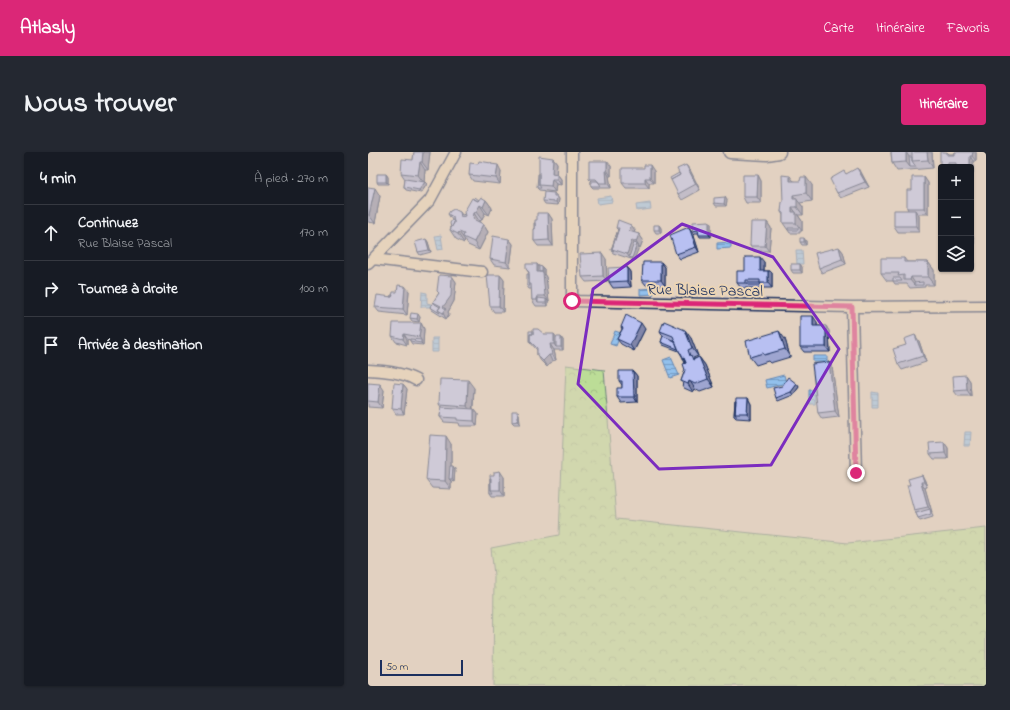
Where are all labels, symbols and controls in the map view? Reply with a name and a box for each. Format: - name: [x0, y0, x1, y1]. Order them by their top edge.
- text: Atlasly: [20, 15, 75, 42]
- text: Carte: [823, 18, 854, 39]
- text: Itinéraire: [876, 18, 925, 39]
- text: Favoris: [947, 18, 990, 39]
- text: Nous trouver: [24, 84, 176, 125]
- button: Itinéraire: [901, 84, 986, 125]
- map controls: [938, 164, 974, 272]
- button: +: [938, 164, 974, 200]
- text: 4 min: [40, 166, 76, 191]
- text: À pied · 270 m: [254, 169, 328, 188]
- button: −: [938, 200, 974, 236]
- text: Continuez: [78, 212, 138, 234]
- icon: ahead: [40, 222, 62, 244]
- text: 170 m: [300, 223, 328, 242]
- text: Rue Blaise Pascal: [78, 234, 172, 253]
- button: layers: [938, 236, 974, 272]
- icon: right: [40, 278, 62, 300]
- text: Tournez à droite: [78, 278, 178, 300]
- street label: Rue Blaise Pascal: [647, 278, 763, 304]
- text: 100 m: [299, 279, 328, 298]
- route start: [563, 292, 581, 310]
- icon: arrive: [40, 334, 62, 356]
- text: Arrivée à destination: [78, 334, 203, 356]
- route end: [847, 464, 865, 482]
- scale bar: [380, 658, 463, 677]
- text: 50 m: [386, 659, 408, 675]

